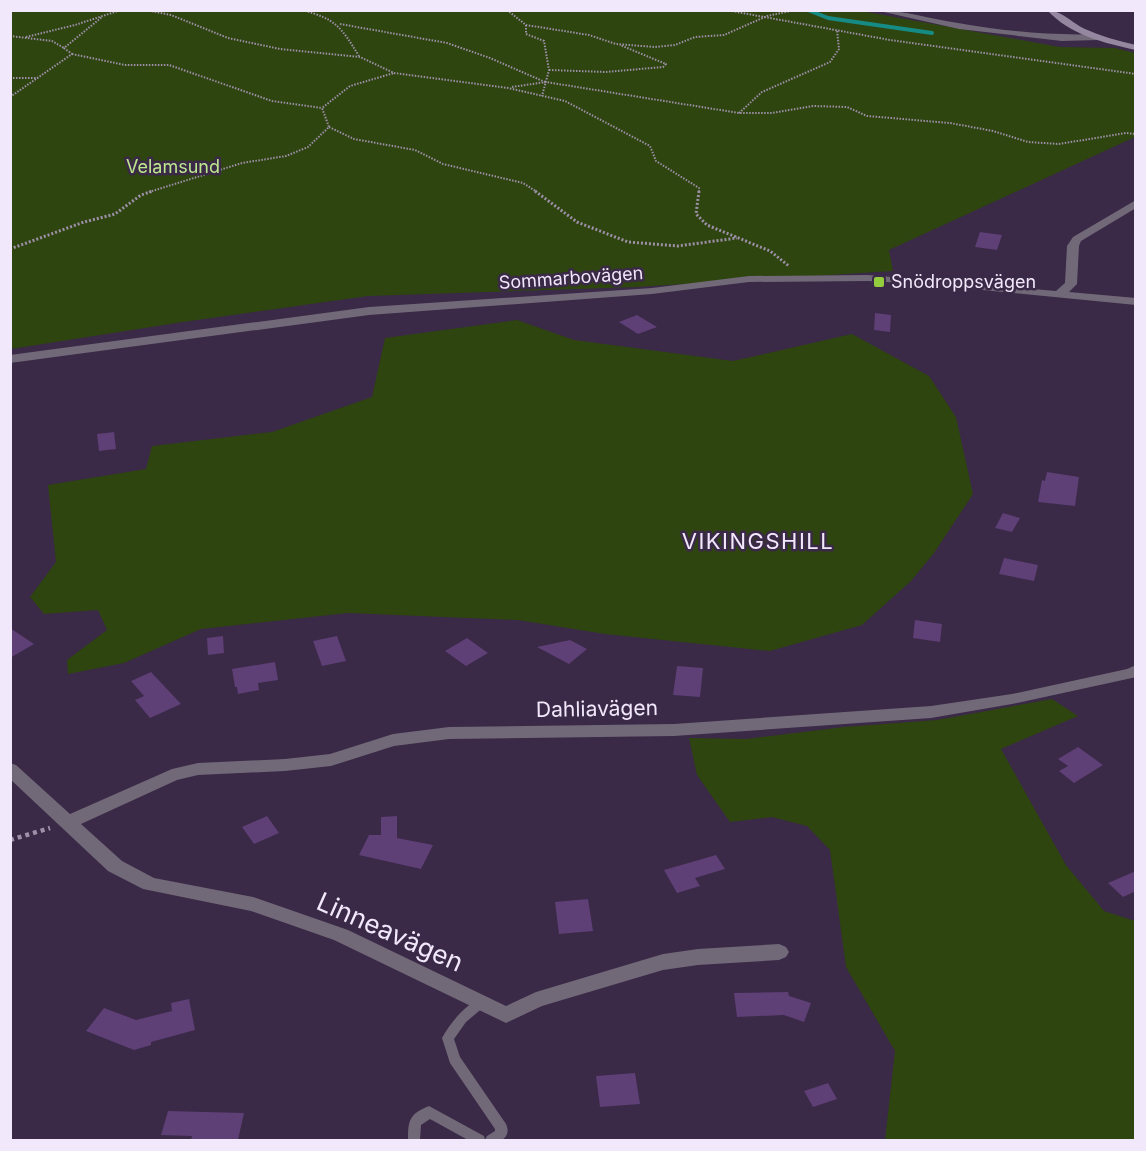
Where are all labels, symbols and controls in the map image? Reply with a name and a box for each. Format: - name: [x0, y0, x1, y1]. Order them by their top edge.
- park label: Velamsund: [126, 156, 220, 177]
- street label: Sommarbovägen: [498, 262, 644, 293]
- place label: Snödroppsvägen: [891, 271, 1036, 292]
- marker: Snödroppsvägen: [872, 275, 886, 289]
- district label: VIKINGSHILL: [682, 528, 834, 554]
- street label: Dahliavägen: [536, 695, 658, 722]
- street label: Linneavägen: [312, 885, 468, 978]

